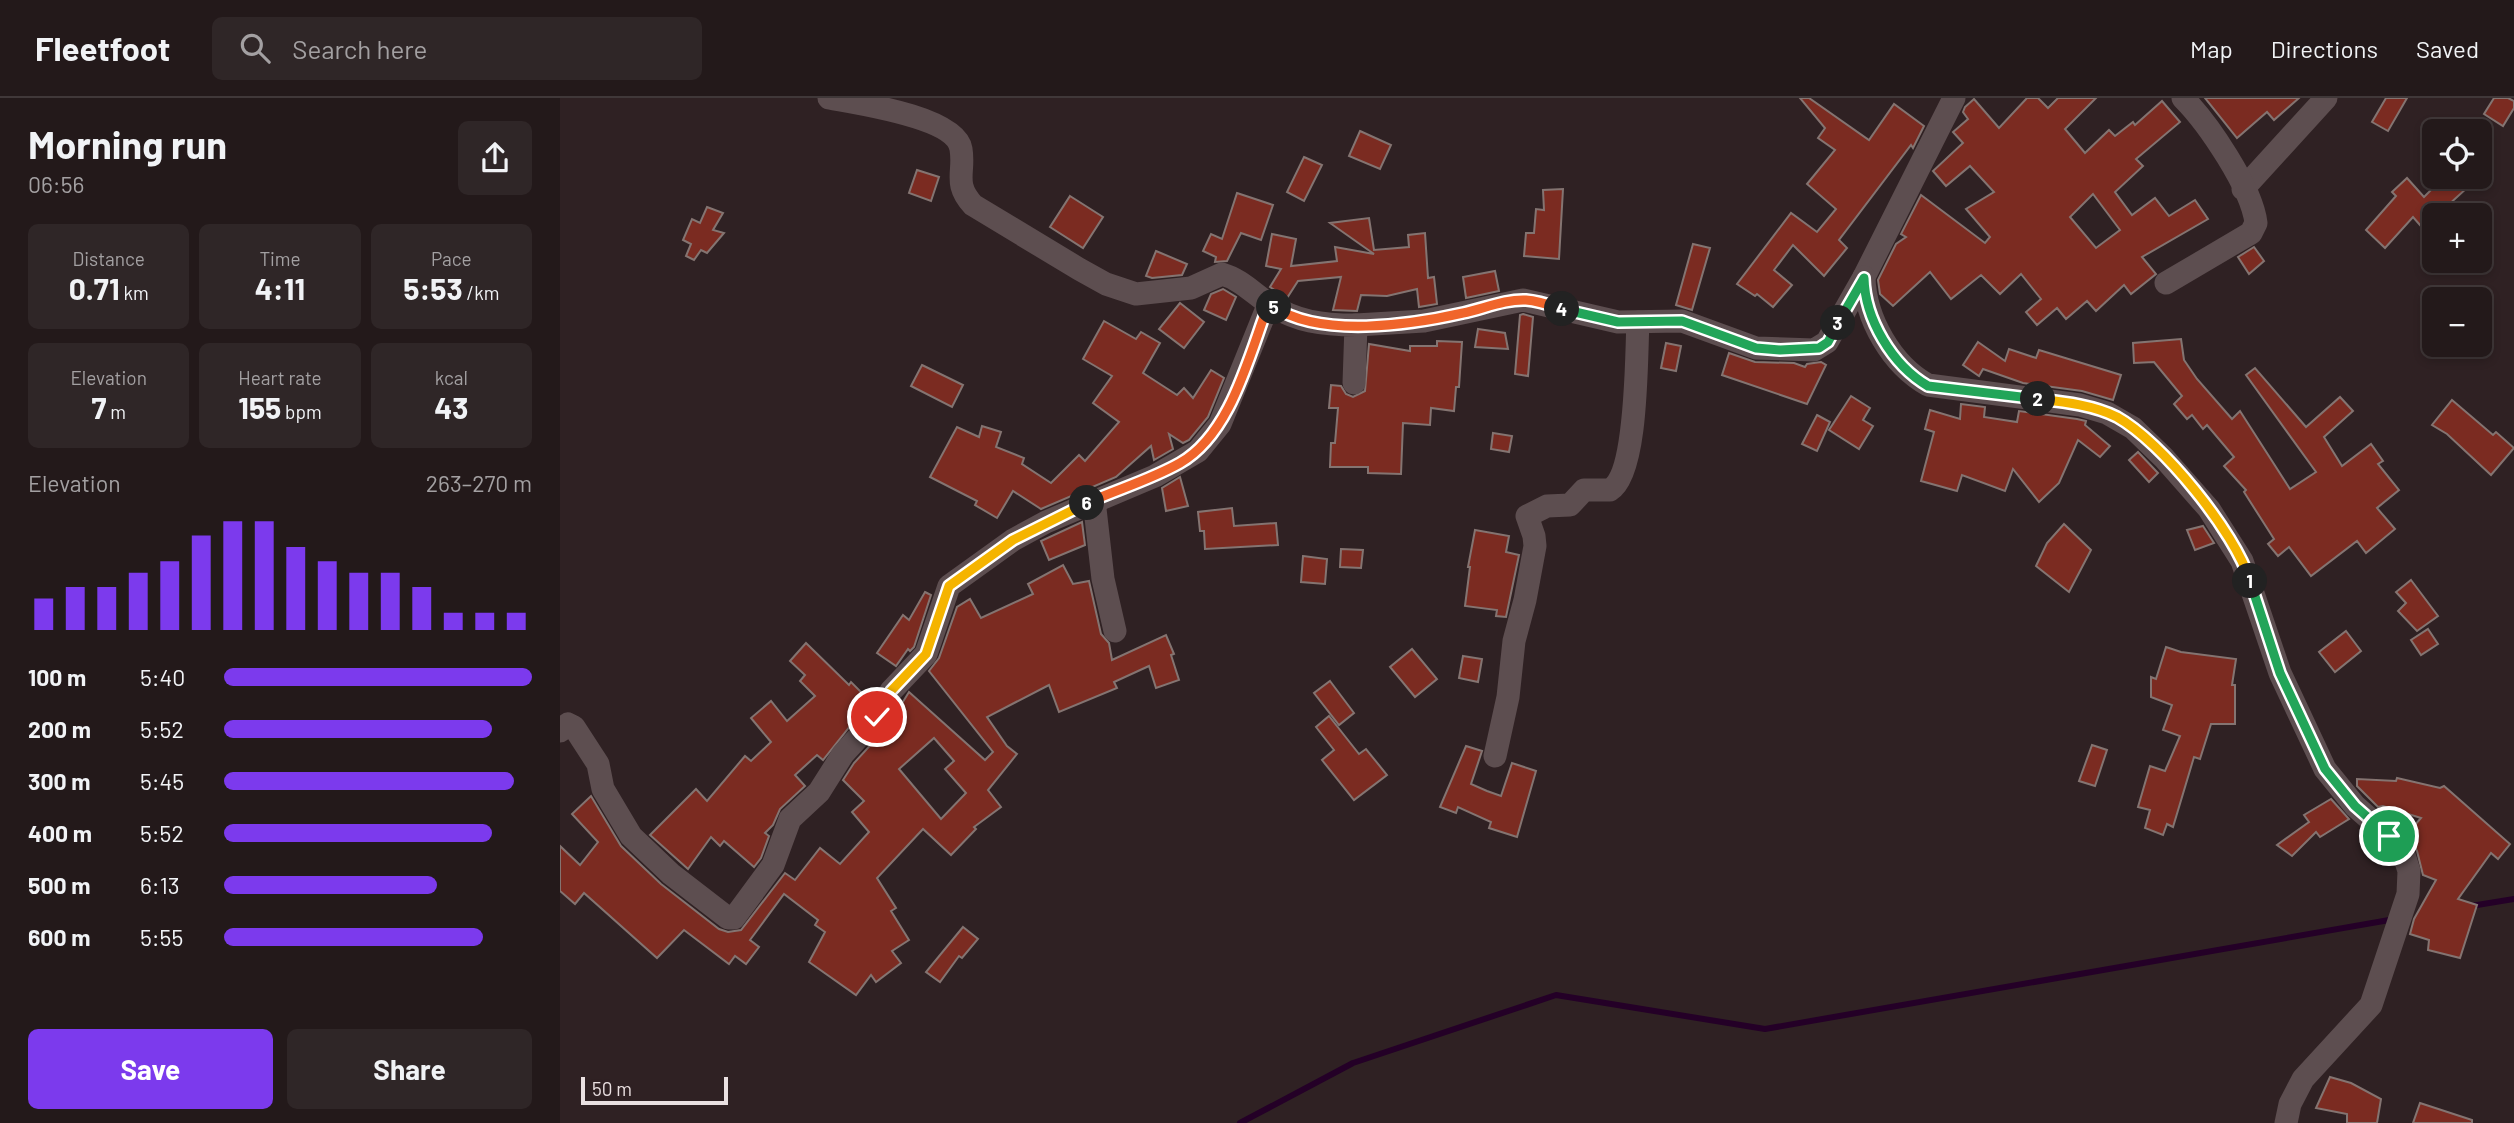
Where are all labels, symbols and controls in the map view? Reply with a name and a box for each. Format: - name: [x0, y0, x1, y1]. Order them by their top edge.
- search box: [212, 17, 702, 80]
- text: Fleetfoot: [35, 28, 170, 68]
- icon: search: [236, 29, 274, 67]
- text: Search here: [292, 33, 427, 64]
- text: Map: [2190, 34, 2233, 63]
- text: Directions: [2271, 34, 2378, 63]
- text: Saved: [2416, 34, 2479, 63]
- map controls: [2422, 119, 2492, 357]
- button: locate: [2422, 119, 2492, 189]
- text: Morning run: [28, 121, 227, 167]
- button: share: [458, 121, 532, 195]
- text: 06:56: [28, 170, 84, 198]
- button: +: [2422, 203, 2492, 273]
- text: Distance: [72, 247, 145, 270]
- text: Time: [259, 247, 301, 270]
- text: Pace: [431, 247, 472, 270]
- text: 0.71: [69, 270, 120, 306]
- text: 4:11: [255, 270, 305, 306]
- text: 5:53: [403, 270, 463, 306]
- text: km: [120, 281, 149, 304]
- text: /km: [463, 281, 499, 304]
- button: −: [2422, 287, 2492, 357]
- pin: 5: [1256, 290, 1292, 325]
- pin: 4: [1544, 292, 1580, 326]
- text: 5: [1268, 295, 1279, 318]
- text: 4: [1556, 297, 1567, 320]
- pin: 3: [1820, 306, 1856, 341]
- text: 3: [1832, 311, 1843, 334]
- text: Elevation: [70, 366, 147, 389]
- text: Heart rate: [238, 366, 322, 389]
- text: kcal: [435, 366, 468, 389]
- pin: 2: [2020, 382, 2056, 416]
- text: 2: [2032, 387, 2043, 410]
- text: 7: [91, 389, 106, 425]
- text: 155: [238, 389, 281, 425]
- text: 43: [434, 389, 469, 425]
- text: m: [106, 400, 126, 423]
- text: bpm: [281, 400, 322, 423]
- text: Elevation: [28, 469, 121, 497]
- text: 263–270 m: [426, 469, 532, 497]
- pin: 6: [1070, 486, 1104, 520]
- text: 6: [1081, 491, 1092, 514]
- pin: 1: [2232, 564, 2268, 598]
- text: 1: [2246, 569, 2253, 592]
- text: 100 m: [28, 663, 86, 691]
- text: 5:40: [140, 663, 185, 691]
- pin: [847, 687, 907, 747]
- icon: check: [858, 698, 896, 736]
- text: 200 m: [28, 715, 91, 743]
- text: 5:52: [140, 715, 184, 743]
- text: 300 m: [28, 767, 90, 795]
- text: 5:45: [140, 767, 184, 795]
- pin: [2359, 806, 2419, 866]
- icon: arrive: [2370, 817, 2408, 855]
- text: 400 m: [28, 819, 92, 847]
- text: 5:52: [140, 819, 184, 847]
- text: 500 m: [28, 871, 90, 899]
- text: 6:13: [140, 871, 180, 899]
- text: 600 m: [28, 923, 90, 951]
- text: 5:55: [140, 923, 183, 951]
- button: Save: [28, 1029, 273, 1109]
- button: Share: [287, 1029, 532, 1109]
- scale bar: [581, 1074, 728, 1106]
- text: 50 m: [592, 1077, 632, 1100]

